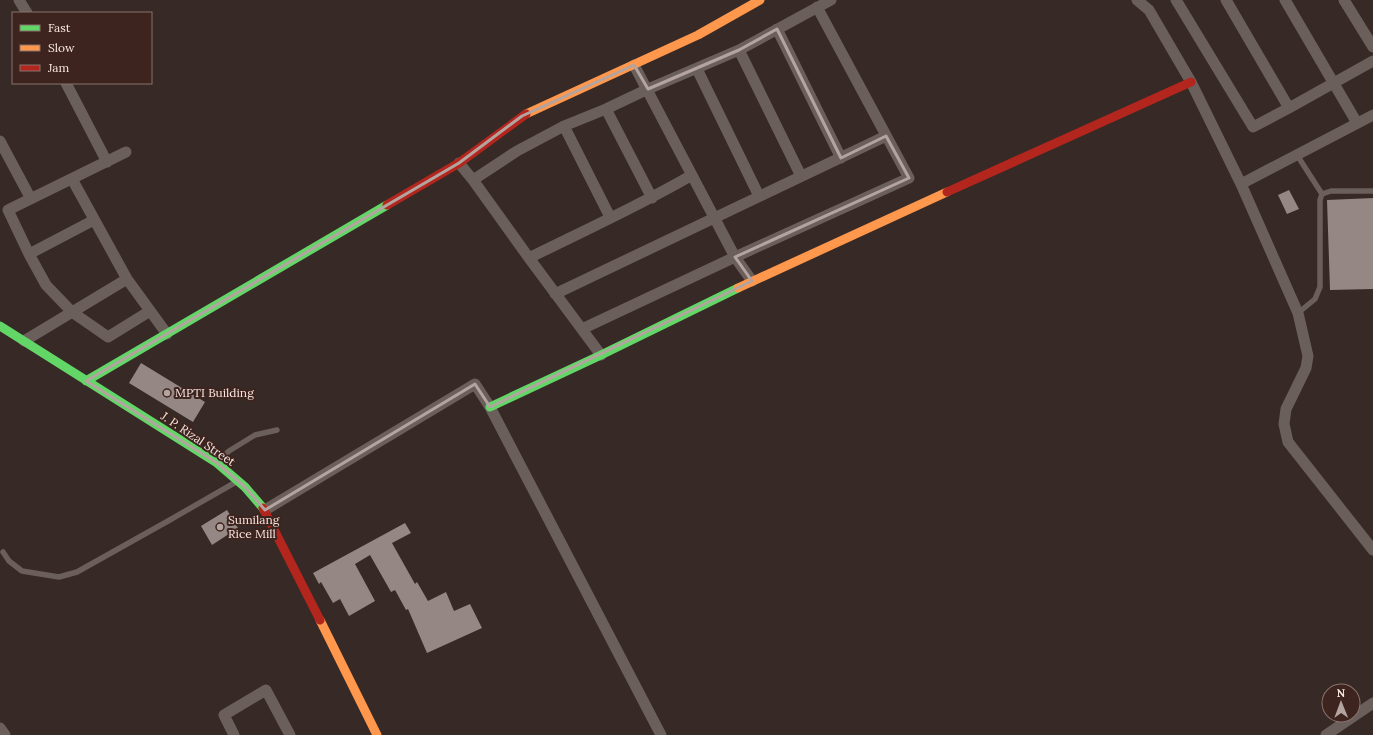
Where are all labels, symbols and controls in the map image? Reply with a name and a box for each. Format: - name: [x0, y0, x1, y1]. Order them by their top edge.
- legend: [12, 12, 152, 84]
- text: Fast: [48, 20, 71, 35]
- text: Slow: [48, 40, 75, 55]
- text: Jam: [47, 60, 69, 75]
- place label: MPTI Building: [175, 385, 254, 400]
- marker: MPTI Building: [162, 388, 172, 398]
- street label: J. P. Rizal Street: [157, 408, 239, 469]
- place label: Sumilang Rice Mill: [228, 512, 280, 541]
- marker: Sumilang Rice Mill: [215, 522, 225, 532]
- north arrow: [1321, 683, 1361, 723]
- text: N: [1336, 686, 1346, 700]

